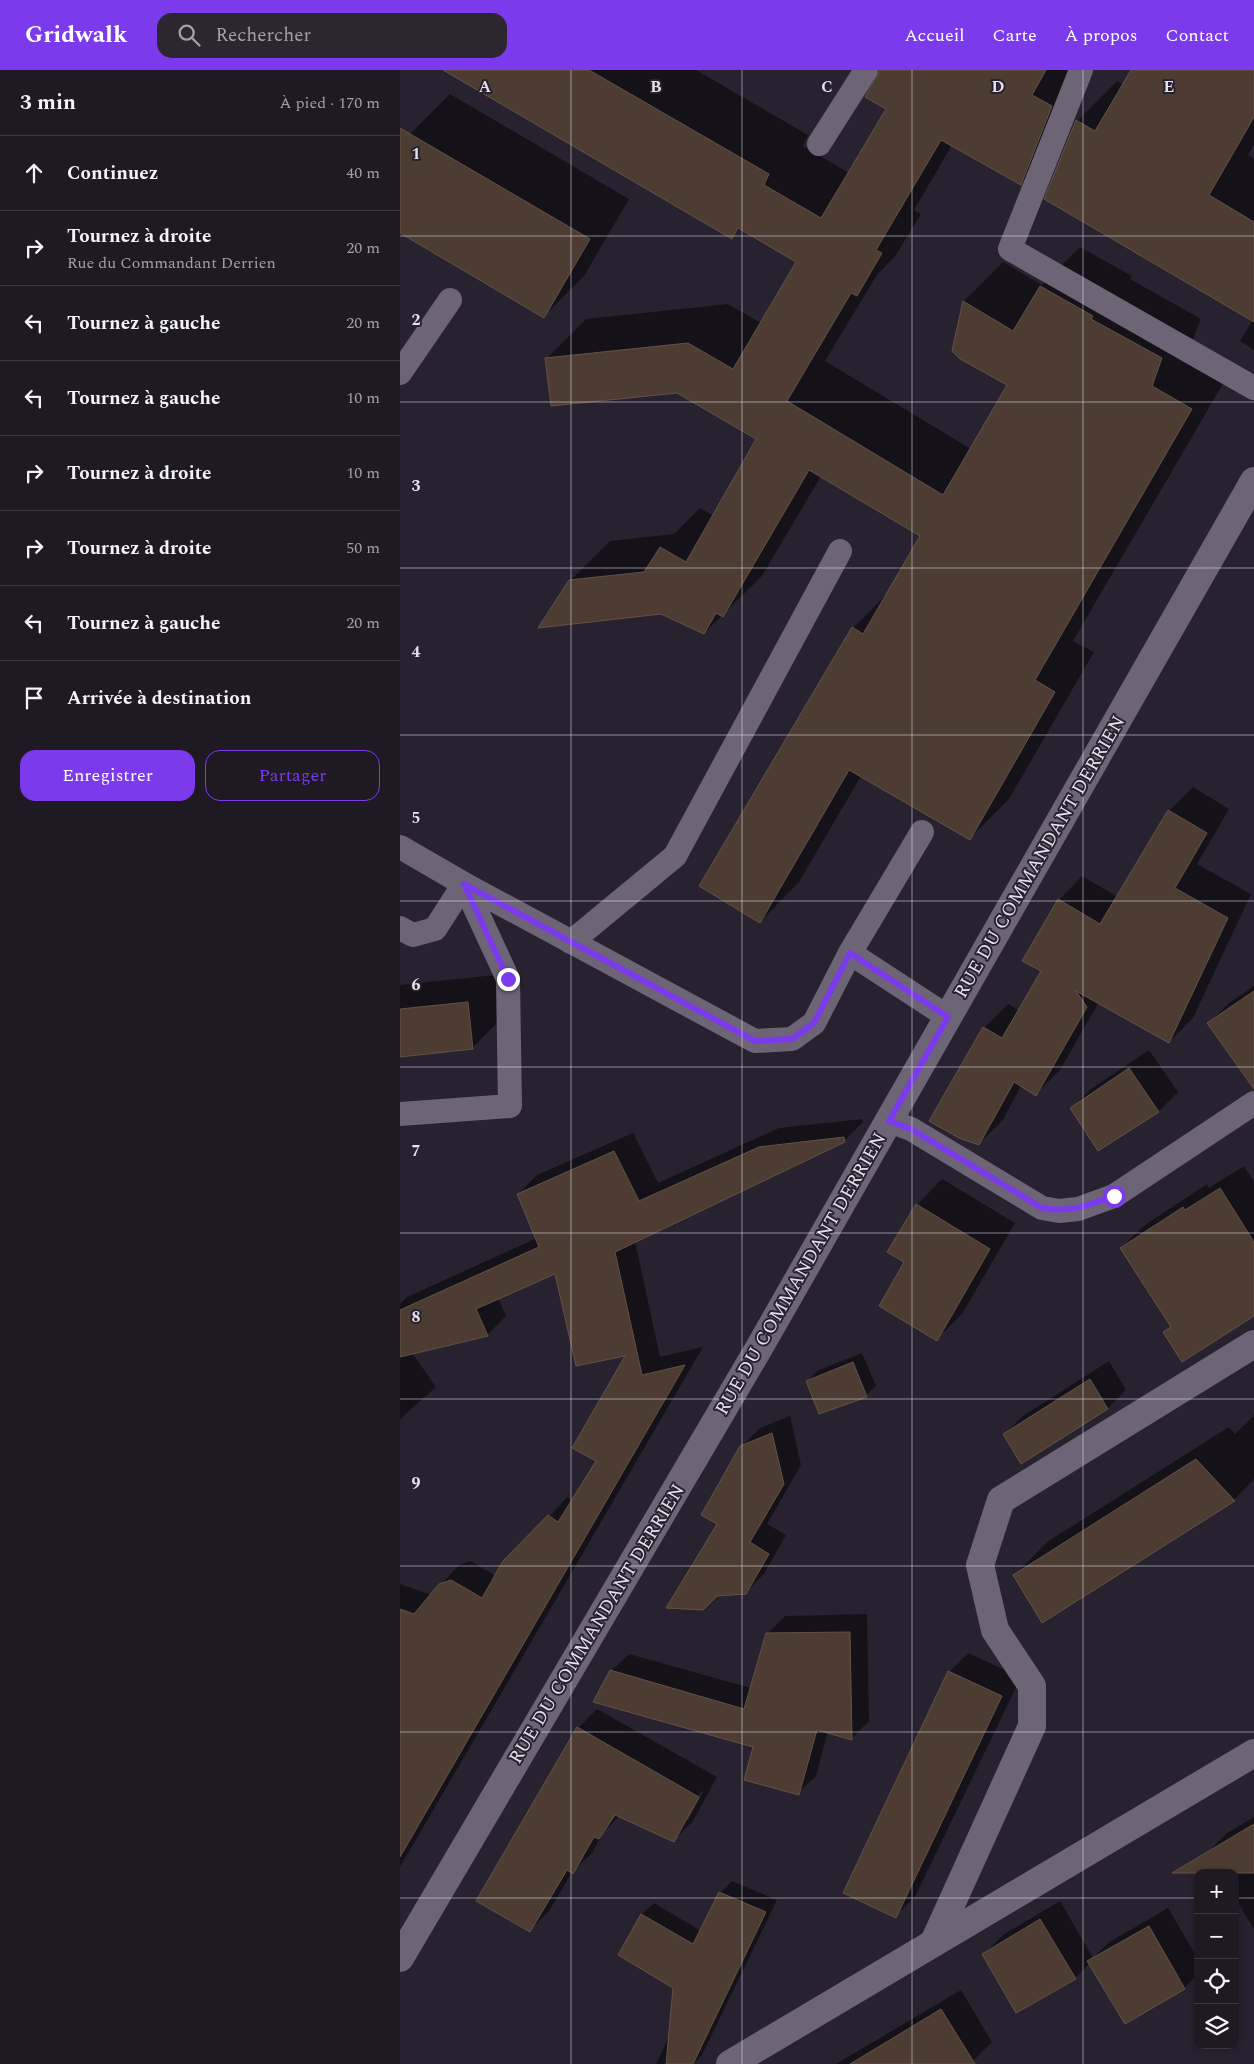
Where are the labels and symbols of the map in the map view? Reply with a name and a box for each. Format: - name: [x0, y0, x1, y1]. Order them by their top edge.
- text: A: [479, 75, 492, 99]
- text: B: [650, 75, 662, 99]
- text: C: [821, 75, 833, 99]
- text: D: [992, 75, 1005, 99]
- text: E: [1164, 75, 1174, 99]
- text: 1: [412, 142, 420, 166]
- text: 2: [412, 308, 421, 332]
- text: 3: [412, 474, 421, 498]
- text: 4: [412, 640, 421, 664]
- street label: RUE DU COMMANDANT DERRIEN: [947, 710, 1133, 1004]
- text: 5: [412, 806, 420, 830]
- route end: [497, 968, 520, 991]
- text: 6: [412, 973, 421, 997]
- street label: RUE DU COMMANDANT DERRIEN: [708, 1127, 894, 1421]
- text: 7: [412, 1139, 421, 1163]
- route start: [1103, 1185, 1126, 1208]
- text: 8: [412, 1305, 421, 1329]
- text: 9: [412, 1471, 421, 1495]
- street label: RUE DU COMMANDANT DERRIEN: [502, 1478, 692, 1770]

